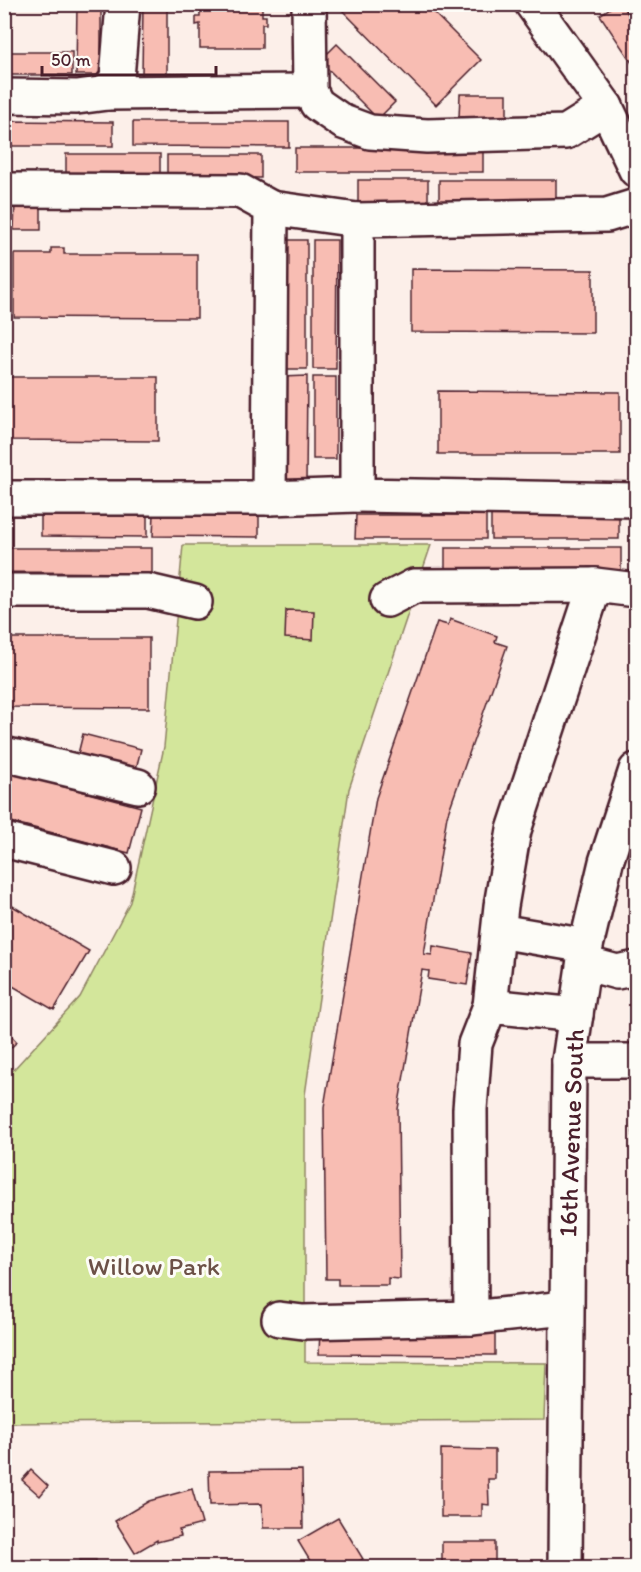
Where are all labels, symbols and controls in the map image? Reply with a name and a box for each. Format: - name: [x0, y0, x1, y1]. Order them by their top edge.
- scale bar: [42, 39, 216, 77]
- text: 50 m: [51, 49, 91, 71]
- street label: 16th Avenue South: [551, 1028, 591, 1238]
- park label: Willow Park: [88, 1250, 220, 1282]

